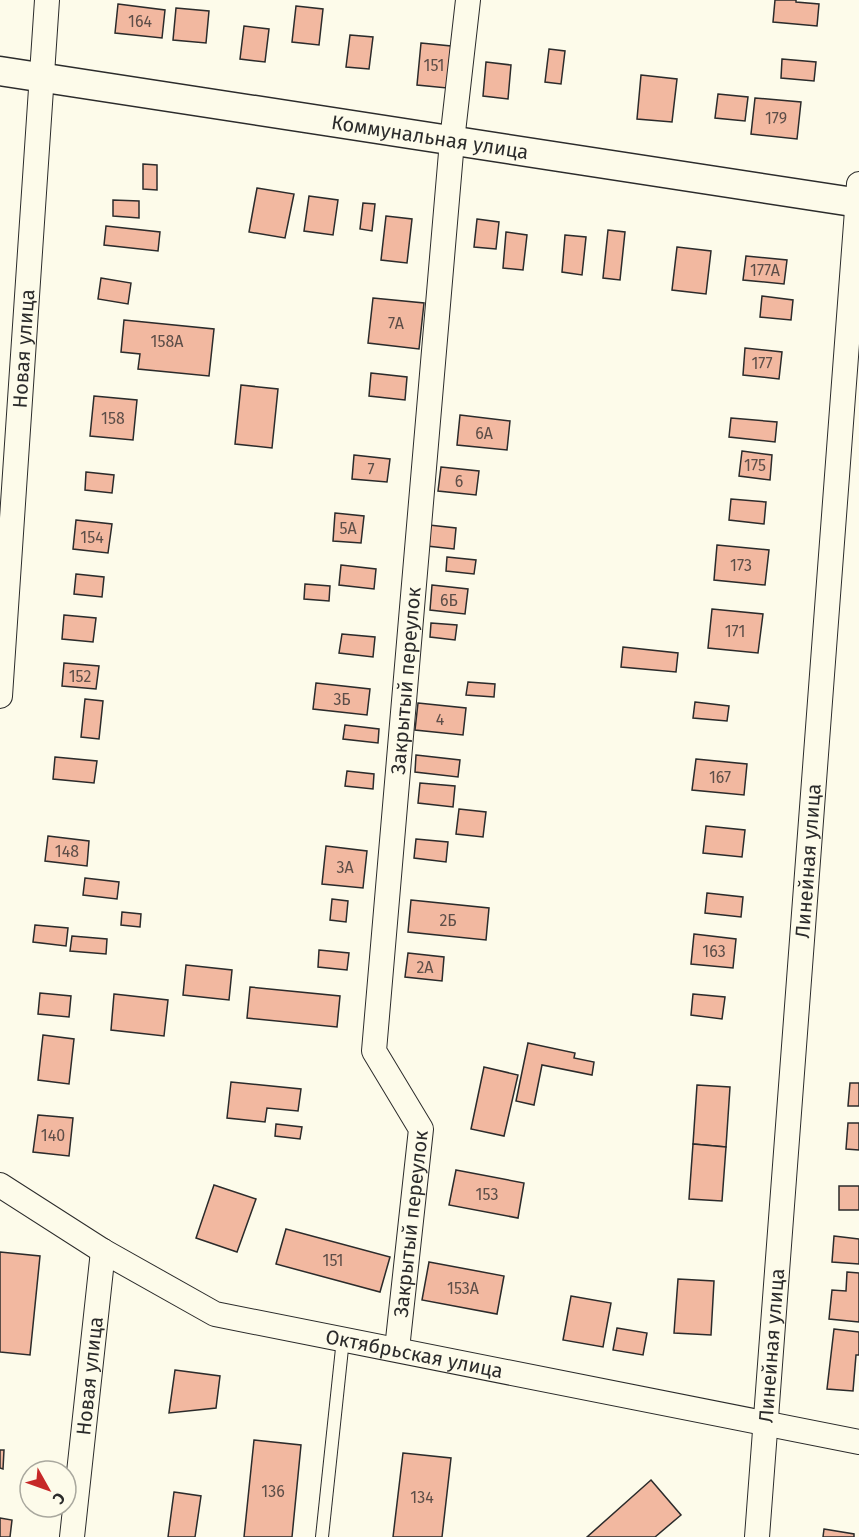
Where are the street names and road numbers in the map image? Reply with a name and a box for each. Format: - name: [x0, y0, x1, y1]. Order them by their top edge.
- street label: Коммунальная улица: [330, 110, 530, 164]
- street label: Новая улица: [7, 288, 39, 409]
- street label: Закрытый переулок: [386, 585, 426, 775]
- street label: Линейная улица: [790, 783, 826, 939]
- street label: Закрытый переулок: [389, 1128, 433, 1318]
- street label: Линейная улица: [754, 1267, 789, 1424]
- street label: Новая улица: [71, 1315, 108, 1437]
- street label: Октябрьская улица: [323, 1324, 505, 1383]

